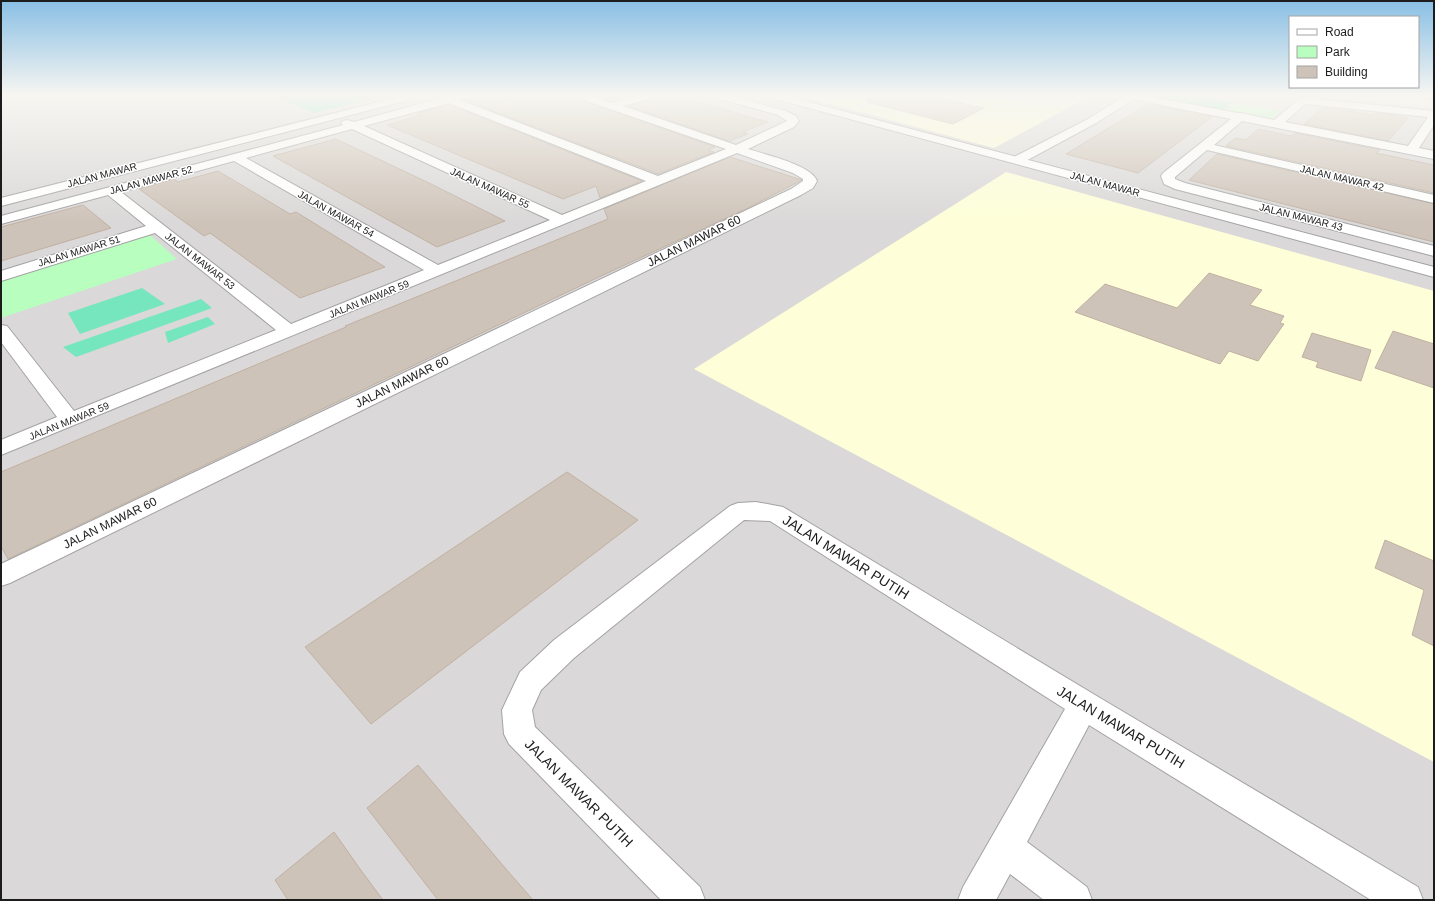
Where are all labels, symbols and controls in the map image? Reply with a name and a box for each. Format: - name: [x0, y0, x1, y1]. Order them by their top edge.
- legend: [1289, 16, 1419, 88]
- text: Road: [1325, 25, 1354, 39]
- text: Park: [1325, 45, 1351, 59]
- text: Building: [1325, 65, 1368, 79]
- street label: JALAN MAWAR: [66, 160, 138, 190]
- street label: JALAN MAWAR 42: [1299, 163, 1385, 193]
- street label: JALAN MAWAR 52: [108, 164, 194, 196]
- street label: JALAN MAWAR 55: [449, 166, 532, 211]
- street label: JALAN MAWAR: [1069, 169, 1141, 199]
- street label: JALAN MAWAR 54: [296, 188, 376, 240]
- street label: JALAN MAWAR 43: [1258, 201, 1344, 233]
- street label: JALAN MAWAR 60: [645, 212, 743, 270]
- street label: JALAN MAWAR 53: [163, 230, 237, 292]
- street label: JALAN MAWAR 51: [37, 233, 122, 269]
- street label: JALAN MAWAR 59: [327, 278, 411, 320]
- street label: JALAN MAWAR 60: [353, 353, 451, 411]
- street label: JALAN MAWAR 59: [27, 400, 111, 442]
- street label: JALAN MAWAR 60: [61, 494, 159, 552]
- street label: JALAN MAWAR PUTIH: [780, 512, 912, 602]
- street label: JALAN MAWAR PUTIH: [1054, 683, 1188, 771]
- street label: JALAN MAWAR PUTIH: [522, 736, 636, 850]

